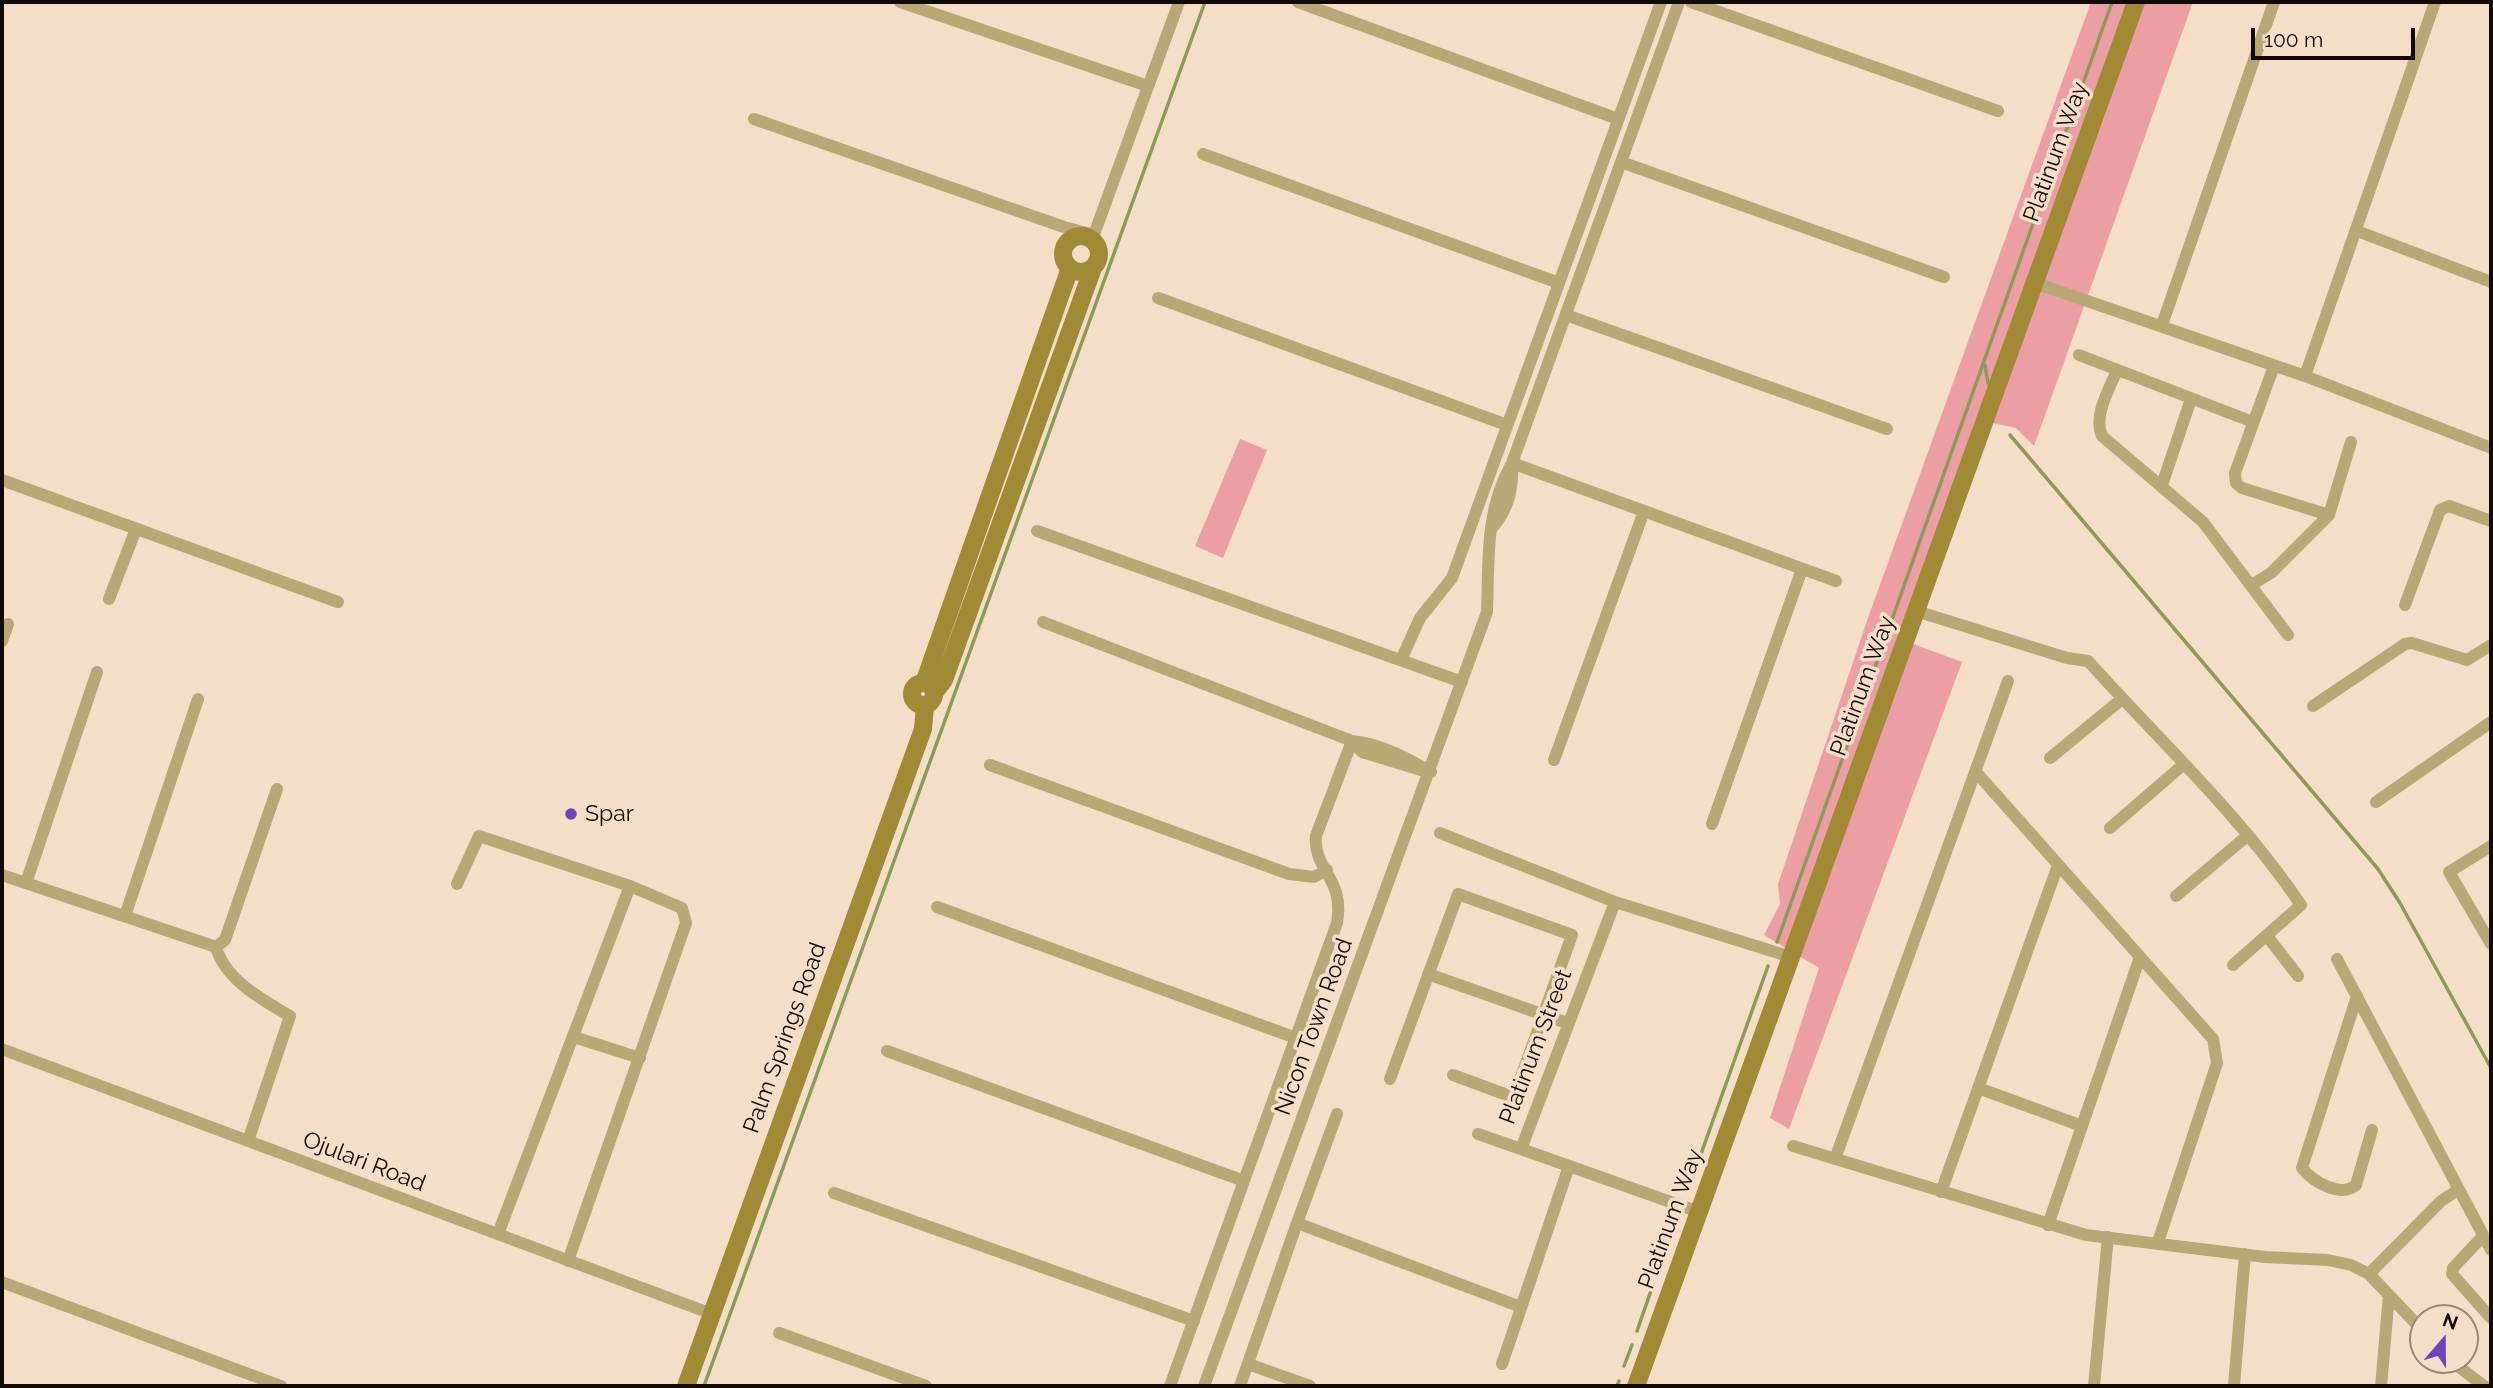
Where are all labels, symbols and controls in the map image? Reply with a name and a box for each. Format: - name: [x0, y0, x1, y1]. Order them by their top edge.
- scale bar: [2255, 14, 2420, 58]
- text: 100 m: [2264, 27, 2323, 52]
- street label: Platinum Way: [2018, 78, 2094, 226]
- street label: Platinum Way: [1825, 612, 1901, 760]
- place label: Spar: [585, 800, 634, 828]
- marker: Spar: [563, 806, 579, 822]
- street label: Nicon Town Road: [1269, 935, 1359, 1119]
- street label: Palm Springs Road: [738, 939, 832, 1137]
- street label: Platinum Street: [1494, 966, 1578, 1128]
- street label: Ojulari Road: [299, 1126, 429, 1198]
- street label: Platinum Way: [1633, 1145, 1709, 1293]
- north arrow: [2409, 1304, 2479, 1374]
- text: N: [2440, 1308, 2461, 1334]

